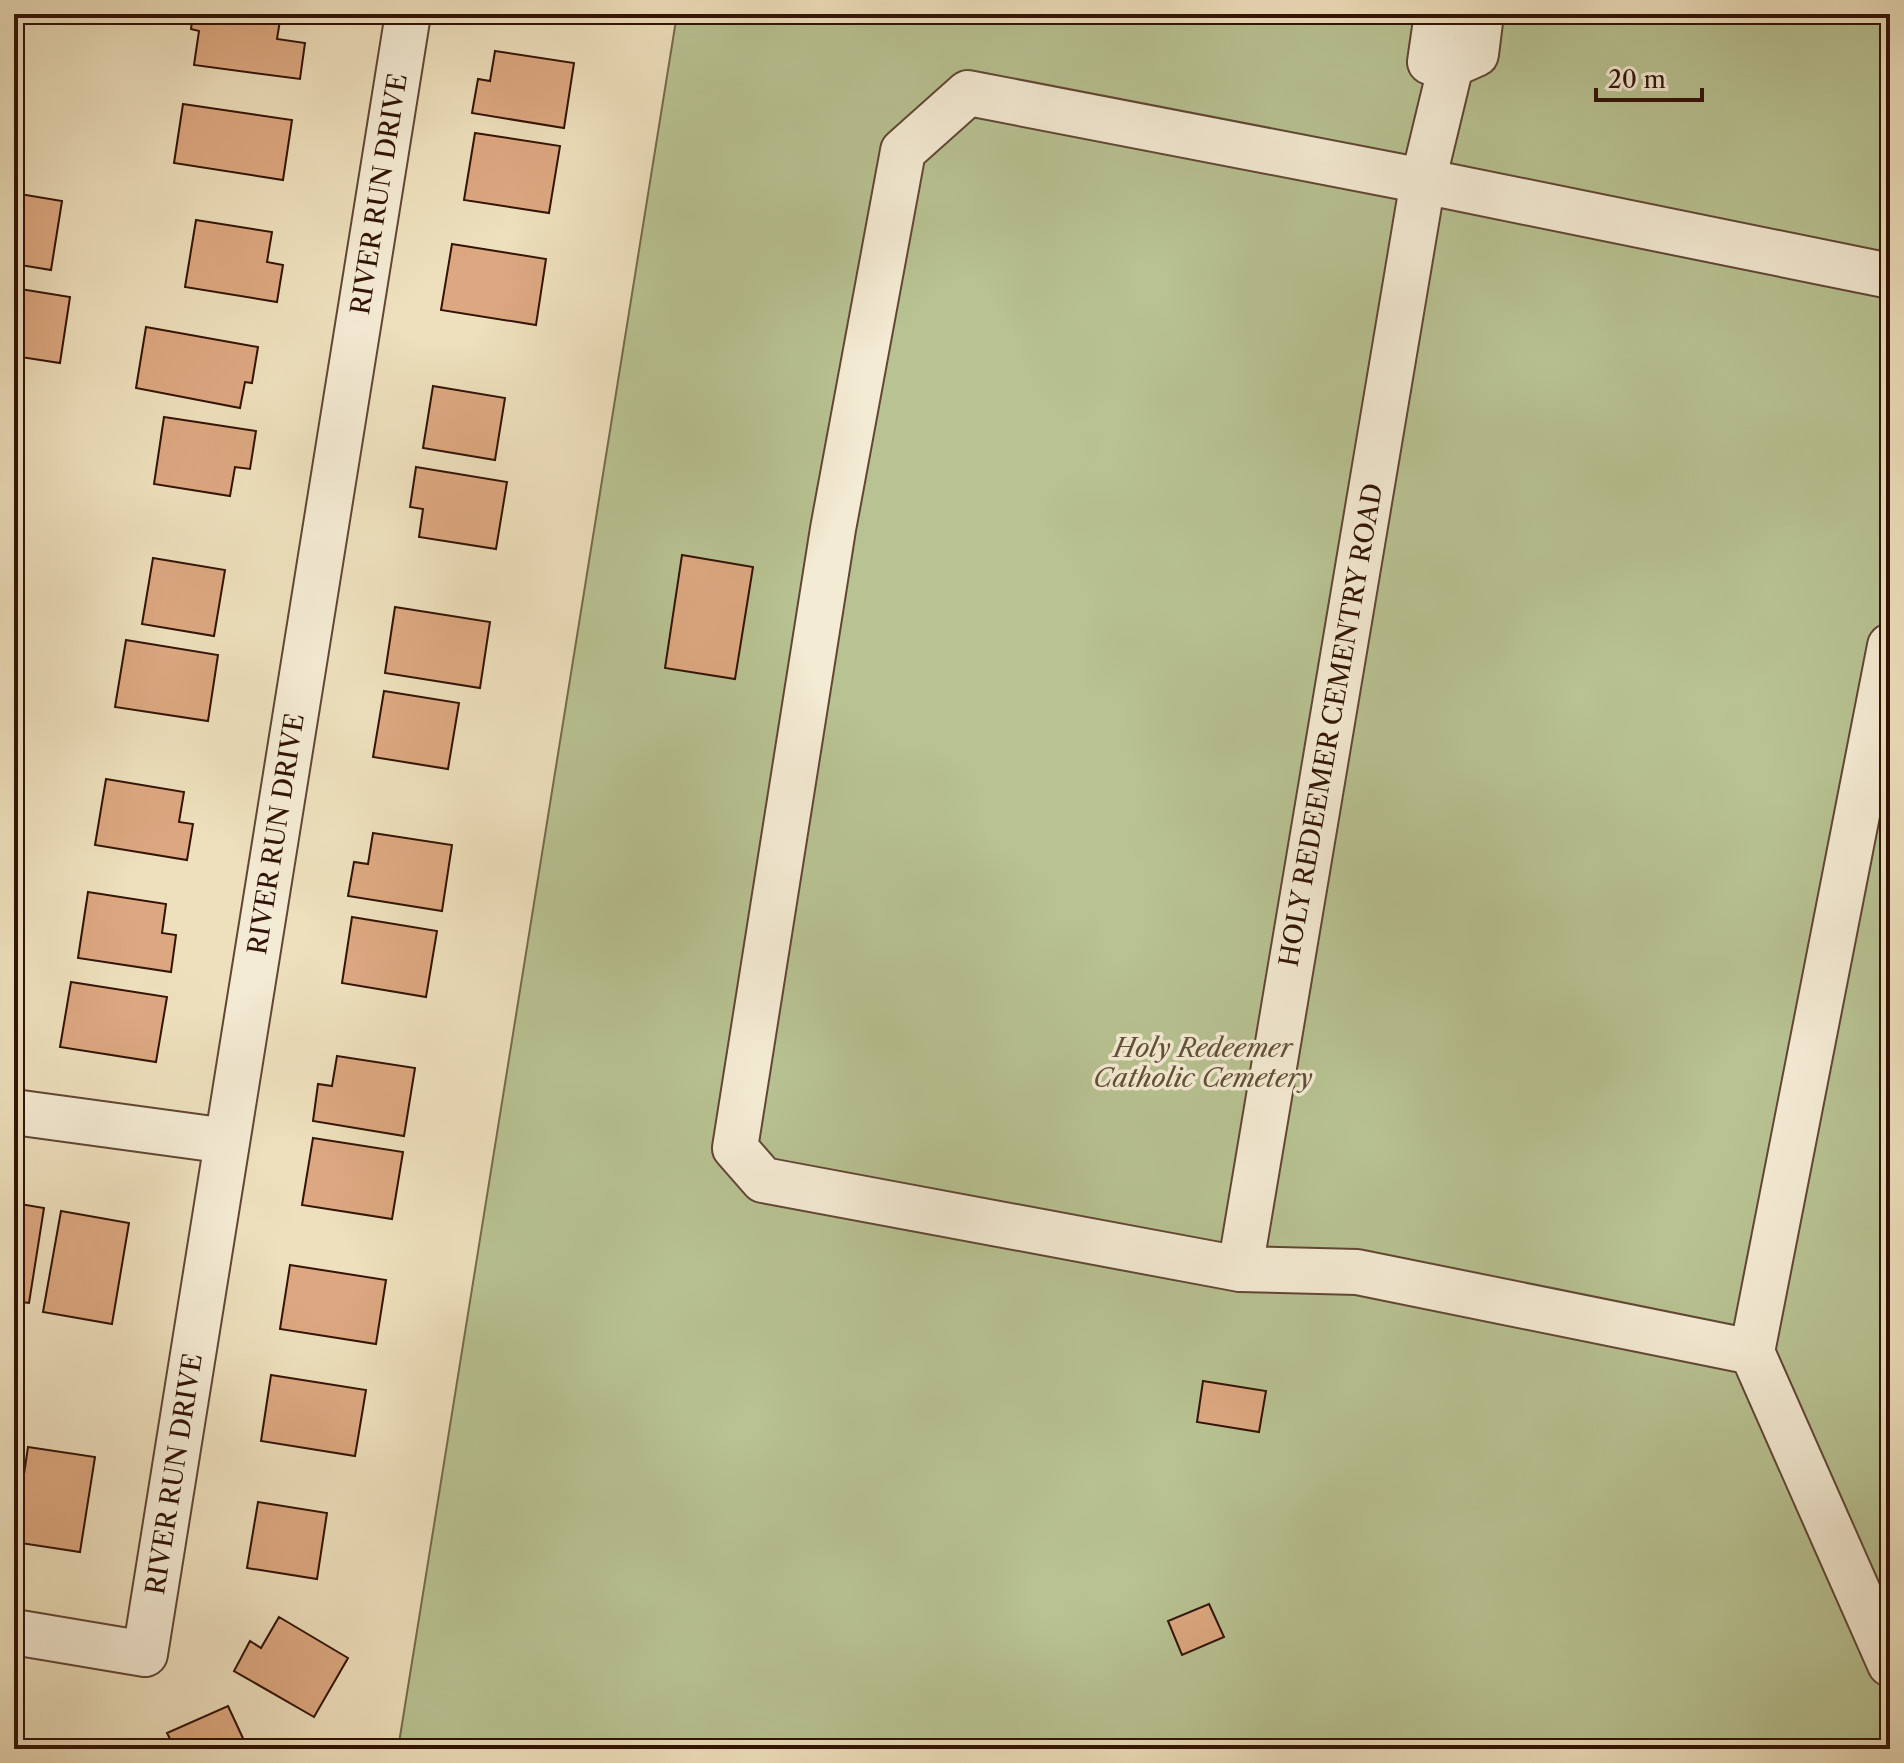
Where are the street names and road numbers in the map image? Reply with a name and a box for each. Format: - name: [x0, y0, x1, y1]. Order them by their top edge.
- street label: RIVER RUN DRIVE: [344, 71, 414, 317]
- street label: HOLY REDEEMER CEMENTRY ROAD: [1273, 481, 1389, 969]
- street label: RIVER RUN DRIVE: [241, 711, 311, 957]
- street label: RIVER RUN DRIVE: [139, 1351, 209, 1597]

